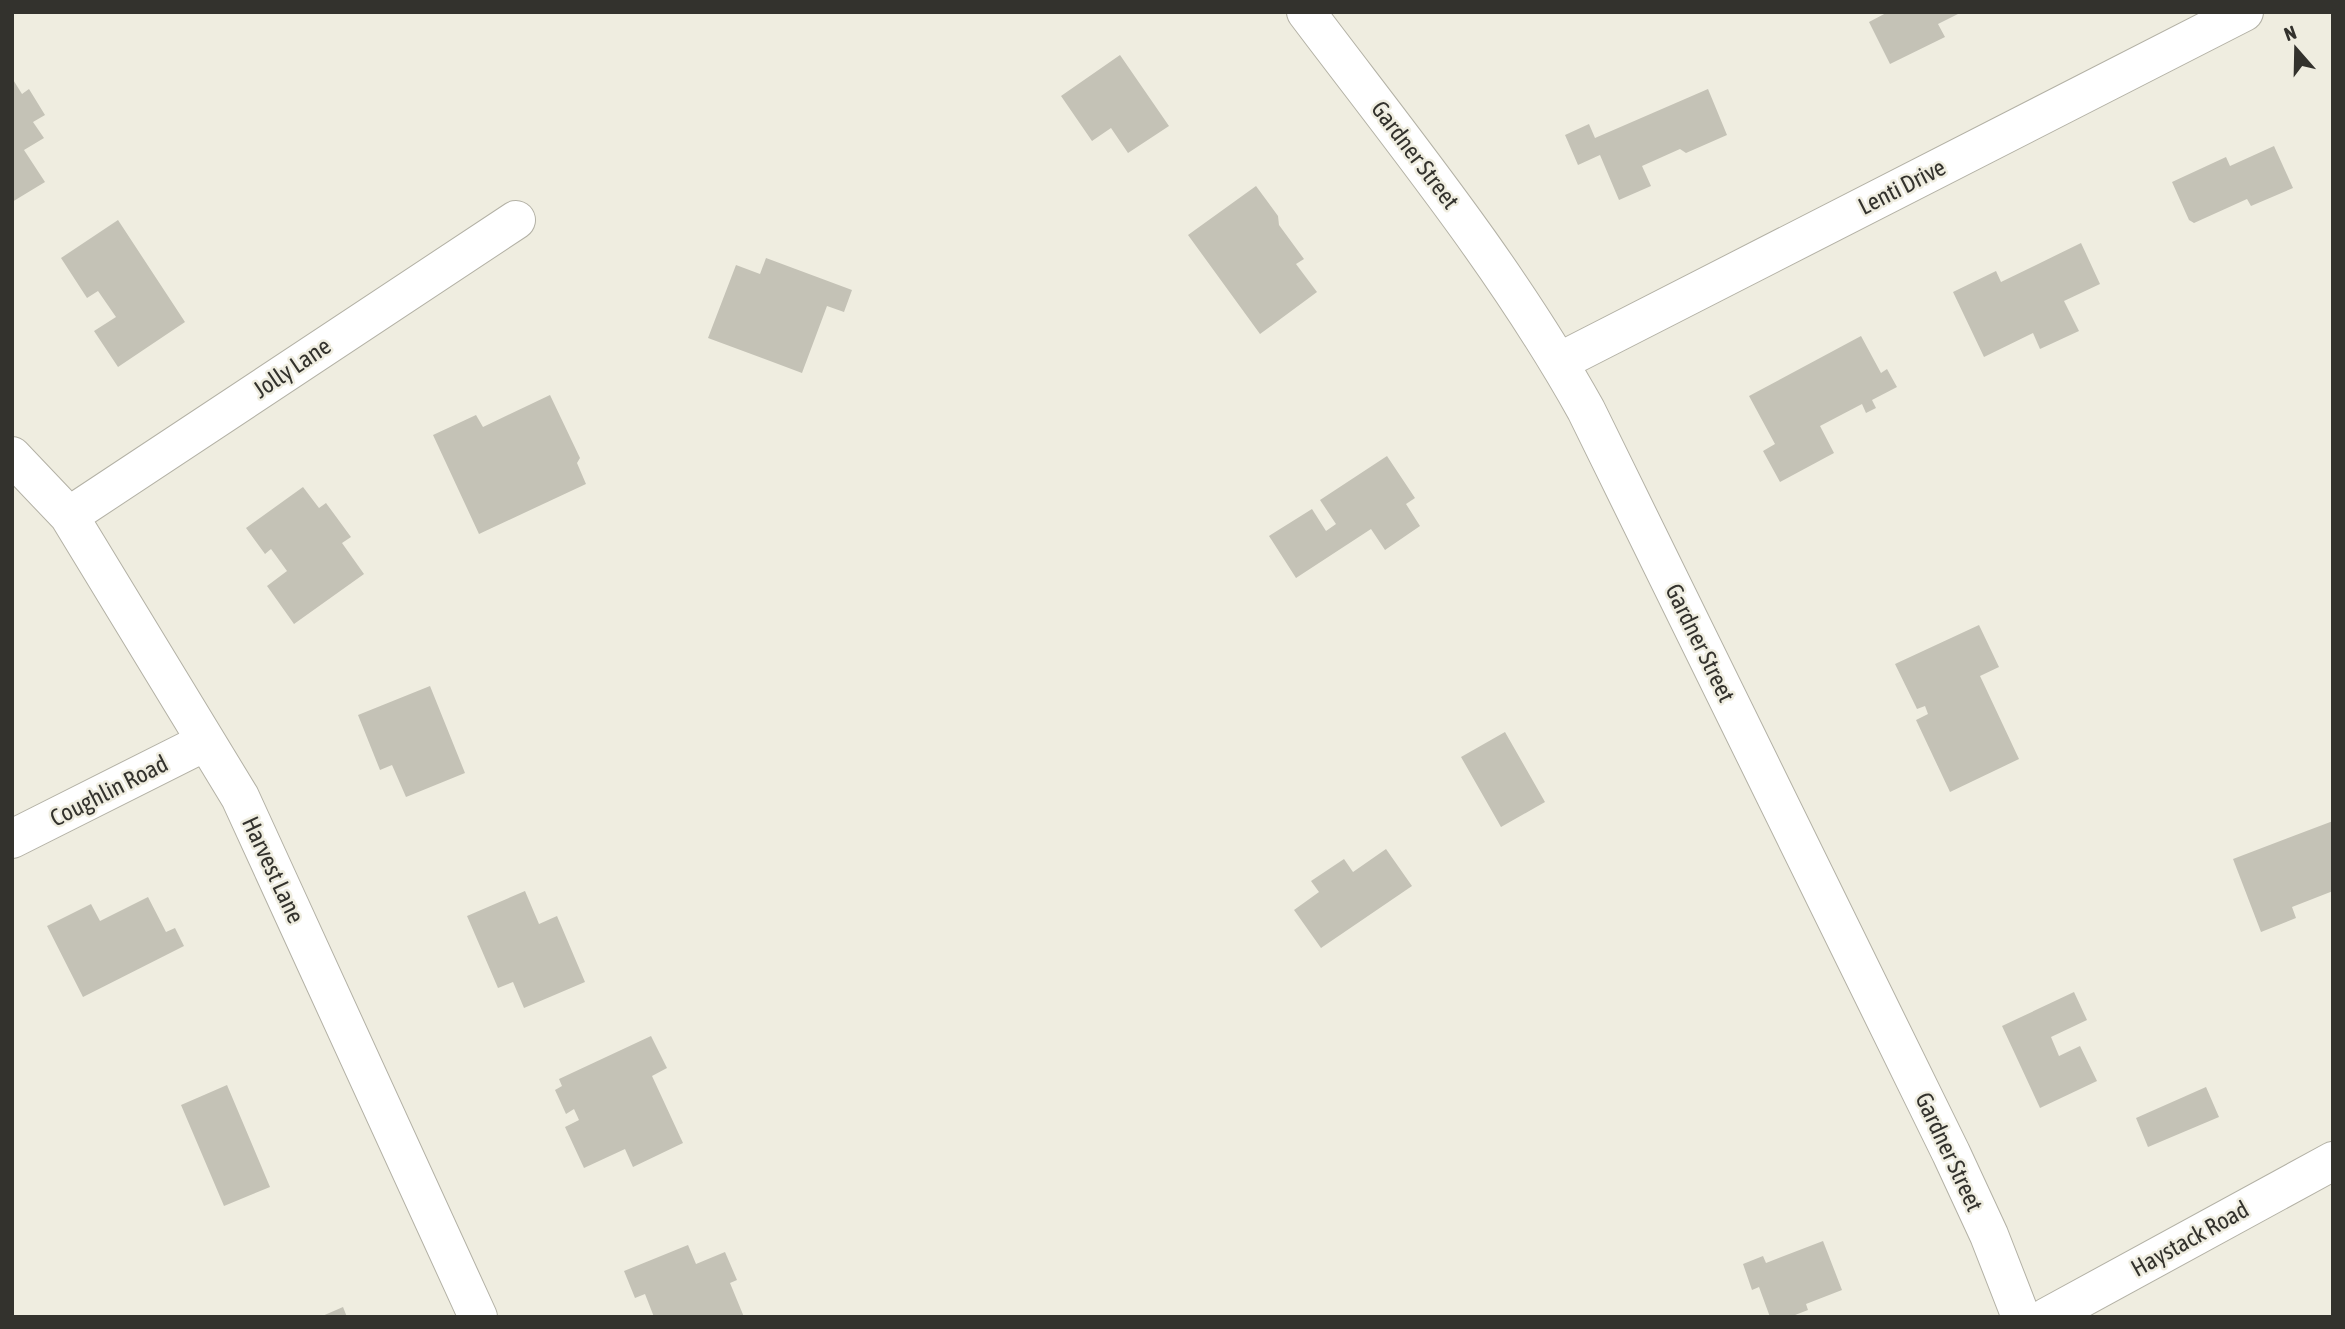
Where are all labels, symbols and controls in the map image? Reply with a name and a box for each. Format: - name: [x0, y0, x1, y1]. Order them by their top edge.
- north arrow: [2261, 14, 2331, 84]
- text: N: [2281, 21, 2299, 45]
- street label: Gardner Street: [1366, 95, 1465, 214]
- street label: Lenti Drive: [1854, 153, 1950, 220]
- street label: Jolly Lane: [248, 332, 336, 403]
- street label: Gardner Street: [1660, 579, 1741, 706]
- street label: Coughlin Road: [46, 749, 172, 832]
- street label: Harvest Lane: [237, 812, 310, 927]
- street label: Gardner Street: [1910, 1088, 1989, 1216]
- street label: Haystack Road: [2126, 1195, 2253, 1282]

